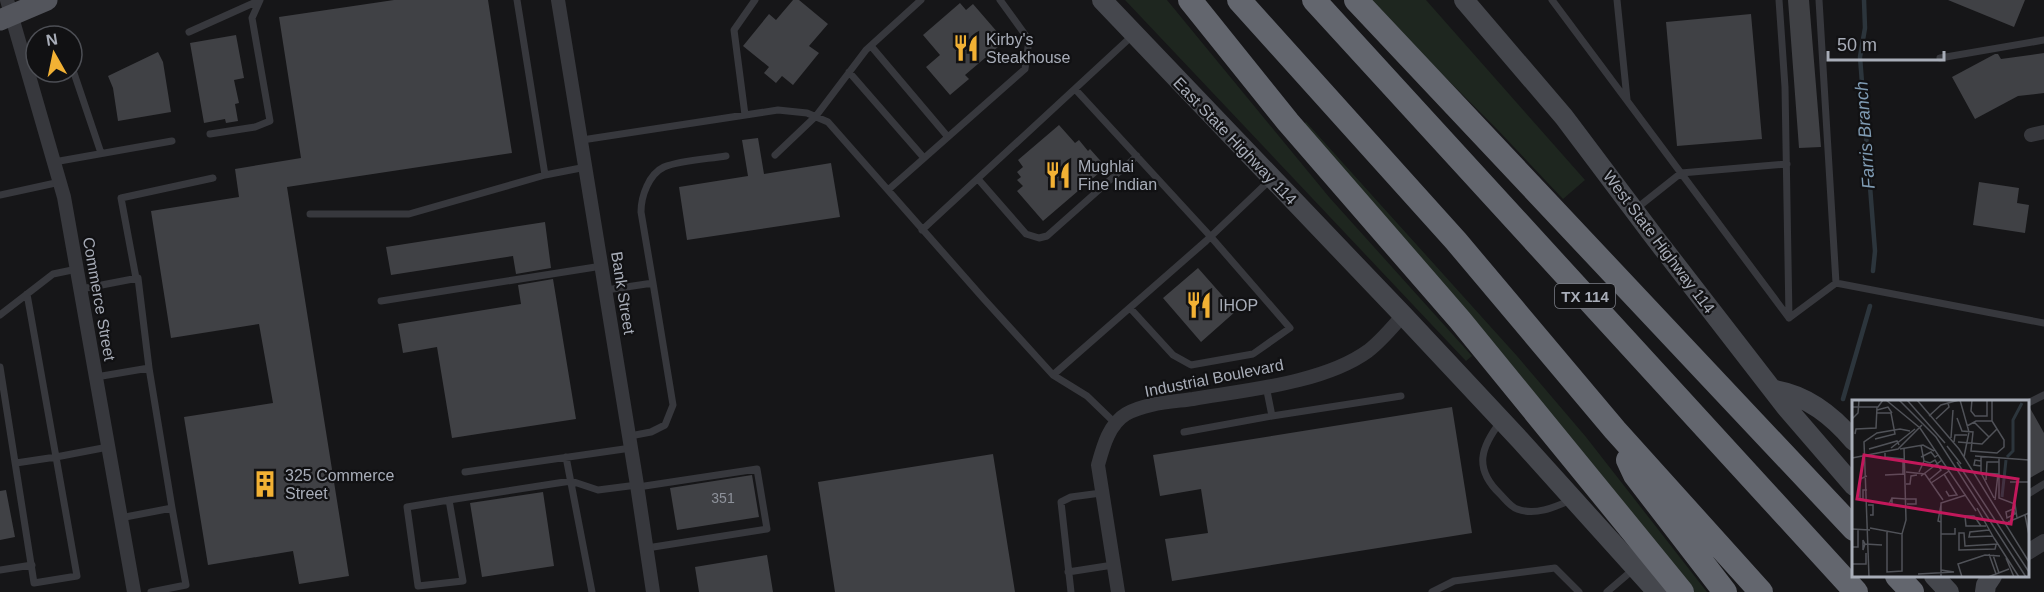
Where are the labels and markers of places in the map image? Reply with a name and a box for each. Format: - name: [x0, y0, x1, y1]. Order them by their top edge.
- place label: Kirby's Steakhouse: [986, 31, 1071, 66]
- restaurant icon: Kirby's Steakhouse: [951, 33, 981, 63]
- place label: Mughlai Fine Indian: [1078, 158, 1157, 193]
- restaurant icon: Mughlai Fine Indian: [1043, 160, 1073, 190]
- restaurant icon: IHOP: [1184, 290, 1214, 320]
- place label: IHOP: [1219, 297, 1258, 314]
- place label: 325 Commerce Street: [285, 467, 394, 502]
- building icon: 325 Commerce Street: [250, 469, 280, 499]

